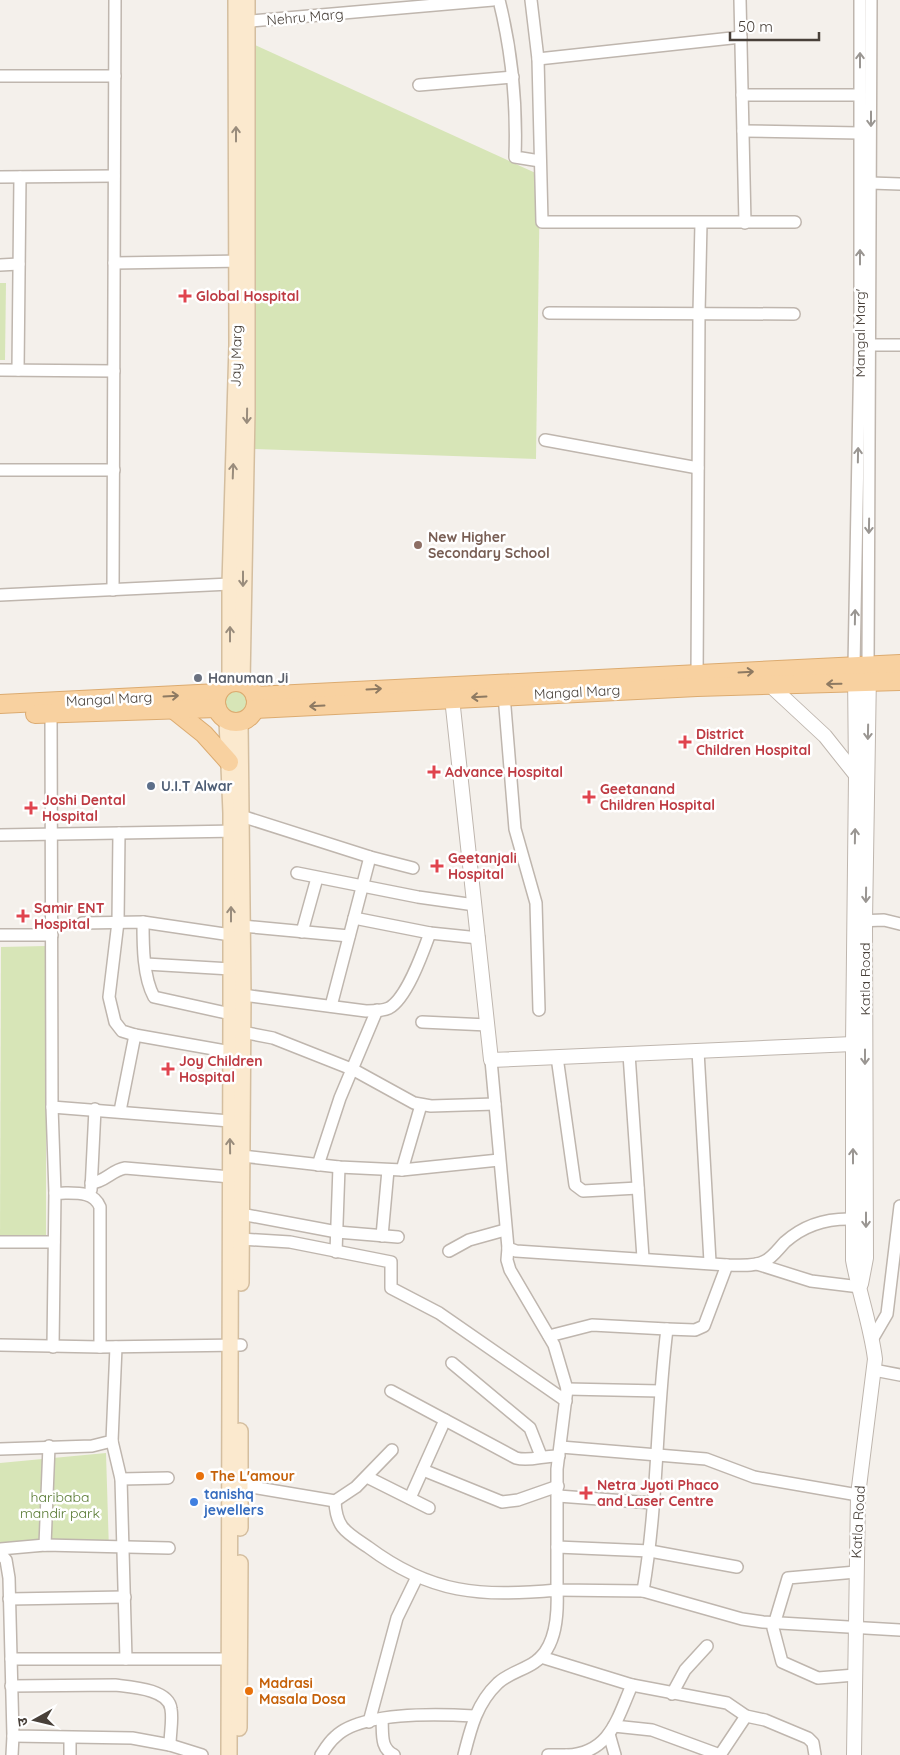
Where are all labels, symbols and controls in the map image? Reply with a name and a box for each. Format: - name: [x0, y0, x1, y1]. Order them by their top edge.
- street label: Nehru Marg: [266, 5, 344, 29]
- scale bar: [730, 10, 819, 42]
- text: 50 m: [738, 17, 773, 36]
- one-way arrow: [855, 52, 865, 68]
- one-way arrow: [866, 110, 876, 126]
- one-way arrow: [231, 126, 241, 142]
- one-way arrow: [855, 250, 865, 266]
- place label: Global Hospital: [196, 287, 299, 305]
- street label: Mangal Marg': [851, 288, 869, 378]
- marker: Global Hospital: [178, 289, 192, 303]
- street label: Jay Marg: [226, 325, 246, 387]
- one-way arrow: [242, 408, 252, 424]
- one-way arrow: [853, 447, 863, 464]
- one-way arrow: [228, 463, 237, 479]
- one-way arrow: [864, 518, 874, 534]
- place label: New Higher Secondary School: [428, 528, 550, 562]
- marker: New Higher Secondary School: [412, 539, 424, 551]
- one-way arrow: [238, 570, 248, 586]
- one-way arrow: [850, 610, 860, 626]
- one-way arrow: [225, 626, 235, 642]
- one-way arrow: [738, 668, 754, 677]
- place label: Hanuman Ji: [208, 669, 288, 687]
- marker: Hanuman Ji: [192, 672, 204, 684]
- one-way arrow: [826, 679, 842, 689]
- street label: Mangal Marg: [533, 681, 621, 703]
- one-way arrow: [366, 685, 382, 694]
- street label: Mangal Marg: [65, 688, 153, 710]
- one-way arrow: [163, 691, 179, 700]
- one-way arrow: [471, 692, 487, 701]
- one-way arrow: [309, 701, 325, 710]
- one-way arrow: [863, 724, 873, 740]
- place label: District Children Hospital: [696, 725, 811, 759]
- marker: District Children Hospital: [678, 735, 692, 749]
- place label: Advance Hospital: [445, 763, 563, 781]
- marker: Advance Hospital: [427, 765, 441, 779]
- place label: U.I.T Alwar: [161, 777, 233, 795]
- marker: U.I.T Alwar: [145, 780, 157, 792]
- place label: Geetanand Children Hospital: [600, 780, 715, 814]
- marker: Geetanand Children Hospital: [582, 790, 596, 804]
- place label: Joshi Dental Hospital: [42, 791, 126, 825]
- marker: Joshi Dental Hospital: [24, 801, 38, 815]
- one-way arrow: [851, 829, 860, 845]
- place label: Geetanjali Hospital: [448, 849, 517, 883]
- marker: Geetanjali Hospital: [430, 859, 444, 873]
- one-way arrow: [861, 886, 870, 902]
- place label: Samir ENT Hospital: [34, 899, 105, 933]
- one-way arrow: [226, 906, 236, 922]
- marker: Samir ENT Hospital: [16, 909, 30, 923]
- street label: Katla Road: [856, 943, 874, 1015]
- one-way arrow: [860, 1048, 870, 1065]
- place label: Joy Children Hospital: [179, 1052, 263, 1086]
- marker: Joy Children Hospital: [161, 1062, 175, 1076]
- one-way arrow: [225, 1139, 235, 1155]
- one-way arrow: [848, 1149, 858, 1165]
- one-way arrow: [861, 1211, 871, 1227]
- place label: The L'amour: [210, 1467, 295, 1485]
- marker: The L'amour: [194, 1470, 206, 1482]
- place label: Netra Jyoti Phaco and Laser Centre: [597, 1476, 719, 1510]
- place label: tanishq jewellers: [203, 1485, 264, 1519]
- street label: Katla Road: [847, 1485, 869, 1559]
- marker: Netra Jyoti Phaco and Laser Centre: [579, 1486, 593, 1500]
- park label: haribaba mandir park: [20, 1488, 100, 1522]
- marker: tanishq jewellers: [188, 1496, 200, 1508]
- place label: Madrasi Masala Dosa: [259, 1674, 346, 1708]
- marker: Madrasi Masala Dosa: [243, 1685, 255, 1697]
- north arrow: [10, 1695, 60, 1745]
- text: उ: [13, 1716, 32, 1727]

